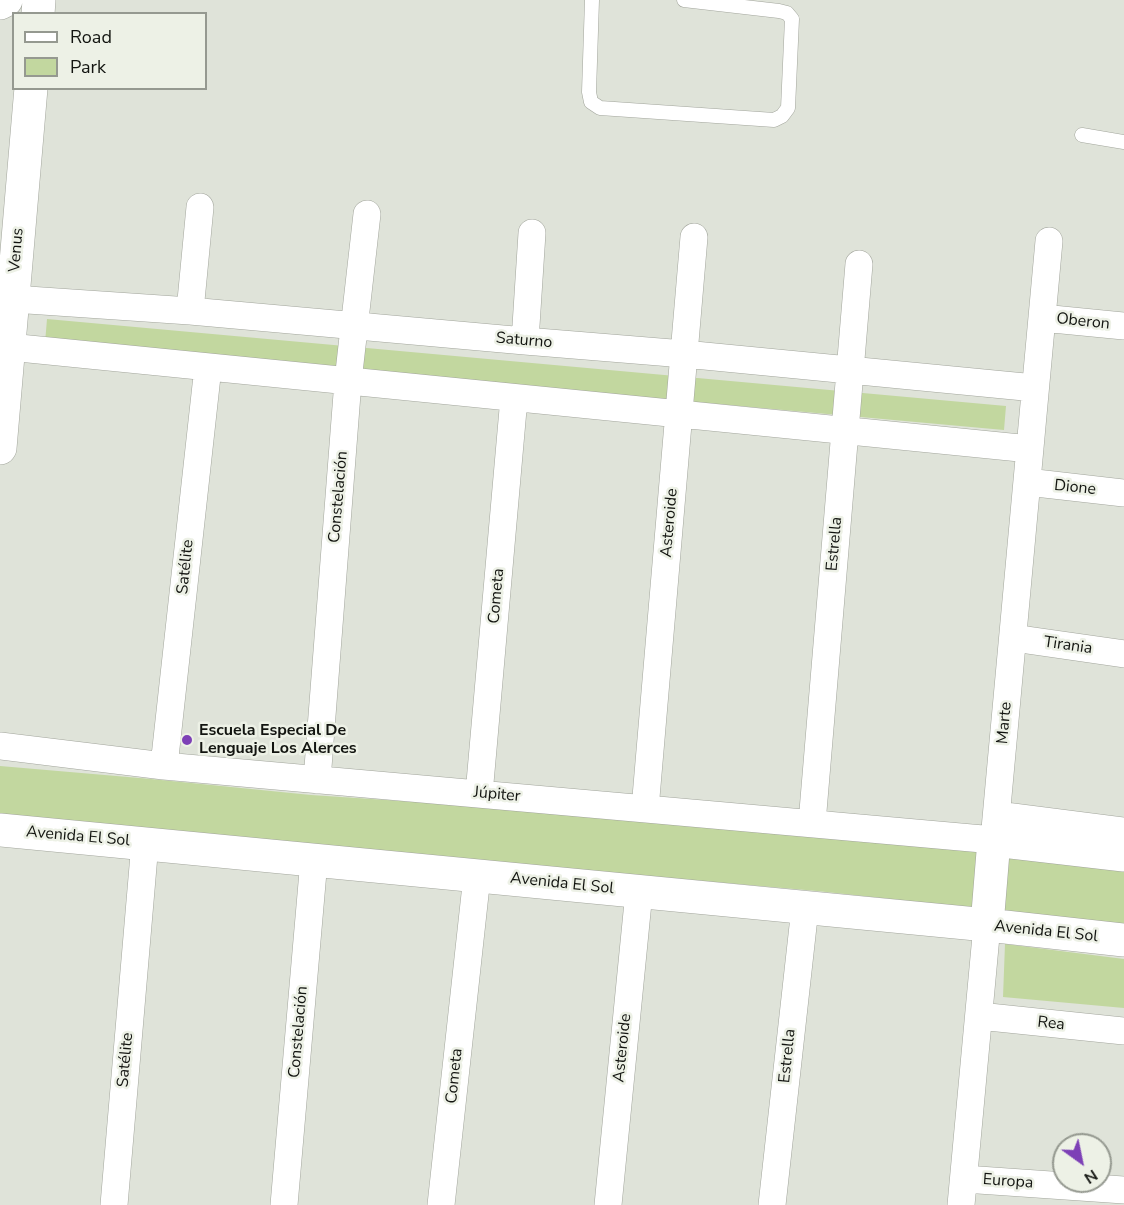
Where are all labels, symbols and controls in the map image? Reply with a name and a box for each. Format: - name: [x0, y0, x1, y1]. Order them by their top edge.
- legend: [12, 12, 207, 90]
- text: Road: [70, 25, 112, 49]
- text: Park: [70, 55, 106, 79]
- street label: Venus: [6, 227, 28, 273]
- street label: Oberon: [1055, 310, 1111, 334]
- street label: Saturno: [495, 329, 553, 353]
- street label: Constelación: [325, 450, 353, 544]
- street label: Dione: [1053, 476, 1097, 500]
- street label: Asteroide: [657, 488, 683, 558]
- street label: Estrella: [823, 516, 847, 572]
- street label: Satélite: [174, 539, 198, 595]
- street label: Cometa: [485, 568, 509, 624]
- street label: Tirania: [1043, 633, 1093, 659]
- street label: Marte: [994, 701, 1016, 745]
- place label: Escuela Especial De Lenguaje Los Alerces: [199, 721, 357, 759]
- marker: Escuela Especial De Lenguaje Los Alerces: [180, 733, 194, 747]
- street label: Júpiter: [473, 783, 521, 807]
- street label: Avenida El Sol: [25, 823, 131, 851]
- street label: Avenida El Sol: [509, 869, 615, 899]
- street label: Avenida El Sol: [993, 917, 1099, 947]
- street label: Constelación: [285, 985, 313, 1079]
- street label: Asteroide: [610, 1013, 636, 1083]
- street label: Rea: [1036, 1013, 1066, 1035]
- street label: Estrella: [776, 1028, 800, 1084]
- street label: Satélite: [114, 1032, 138, 1088]
- street label: Cometa: [443, 1047, 467, 1105]
- north arrow: [1052, 1133, 1112, 1193]
- text: N: [1080, 1164, 1102, 1189]
- street label: Europa: [982, 1171, 1034, 1193]

